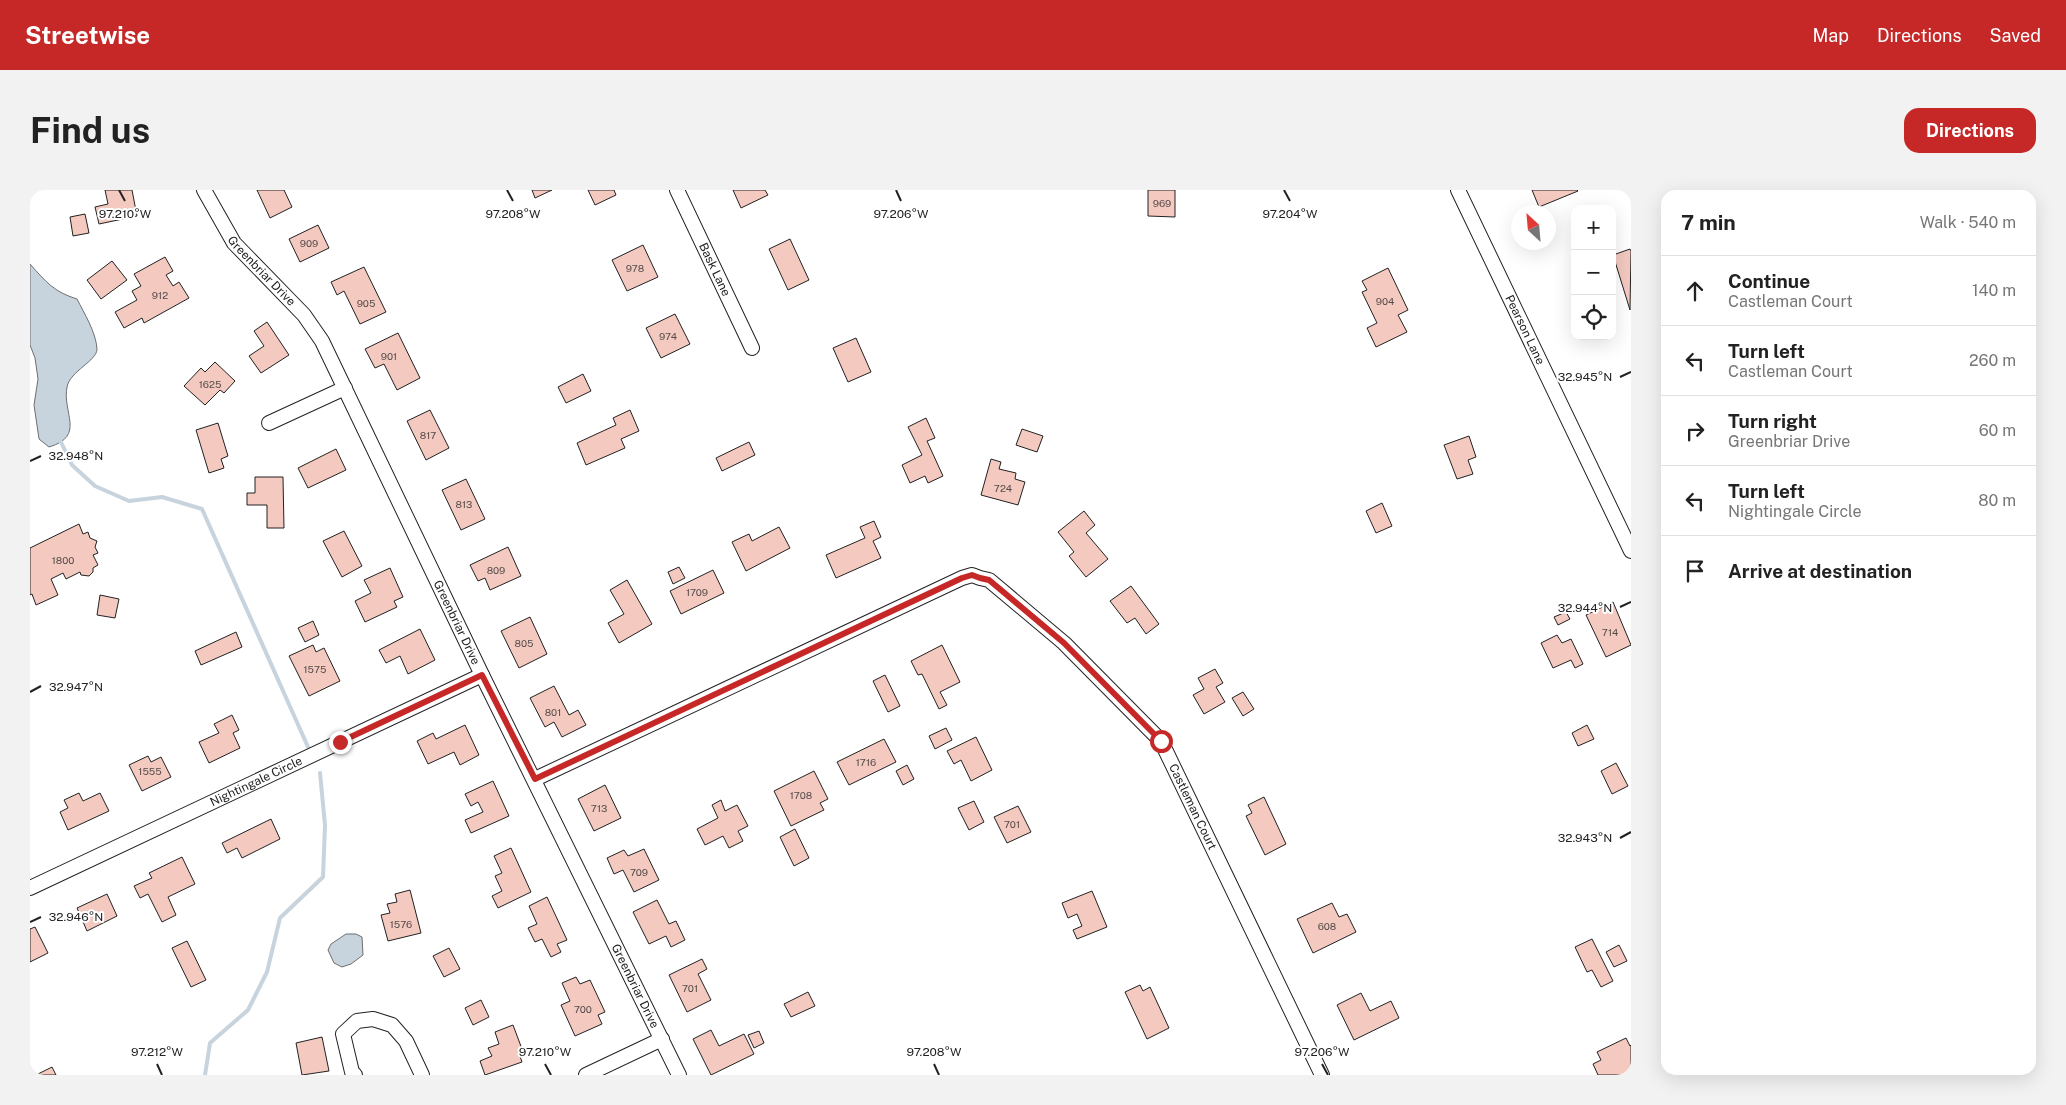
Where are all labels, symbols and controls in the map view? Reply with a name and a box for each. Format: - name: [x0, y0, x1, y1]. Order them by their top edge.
- text: Streetwise: [25, 21, 150, 49]
- text: Map: [1812, 25, 1849, 46]
- text: Directions: [1877, 25, 1962, 46]
- text: Saved: [1990, 25, 2041, 46]
- button: Directions: [1904, 108, 2036, 153]
- text: Find us: [30, 110, 150, 151]
- house number: 969: [1153, 197, 1171, 209]
- north arrow: [1511, 205, 1556, 250]
- map controls: [1571, 205, 1616, 340]
- button: +: [1571, 205, 1616, 250]
- text: 97.210°W: [99, 207, 152, 221]
- text: 97.208°W: [485, 207, 541, 221]
- text: 97.206°W: [874, 207, 929, 221]
- text: 97.204°W: [1263, 207, 1318, 221]
- text: 7 min: [1681, 210, 1736, 235]
- text: Walk · 540 m: [1920, 213, 2016, 232]
- street label: Greenbriar Drive: [225, 234, 298, 309]
- house number: 909: [300, 237, 318, 249]
- street label: Bask Lane: [696, 241, 733, 299]
- button: −: [1571, 250, 1616, 295]
- house number: 978: [626, 262, 644, 274]
- text: Continue: [1728, 270, 1810, 292]
- icon: ahead: [1681, 277, 1709, 305]
- text: 140 m: [1972, 281, 2016, 300]
- house number: 912: [152, 289, 168, 301]
- text: Castleman Court: [1728, 292, 1853, 311]
- street label: Pearson Lane: [1502, 293, 1548, 367]
- house number: 904: [1376, 295, 1394, 307]
- button: locate: [1571, 295, 1616, 340]
- house number: 905: [357, 297, 375, 309]
- house number: 974: [659, 330, 677, 342]
- text: Turn left: [1728, 340, 1805, 362]
- icon: left: [1681, 347, 1709, 375]
- house number: 901: [381, 350, 397, 362]
- text: 260 m: [1969, 351, 2016, 370]
- text: Castleman Court: [1728, 362, 1853, 381]
- text: 32.945°N: [1558, 370, 1612, 384]
- house number: 1625: [199, 378, 221, 390]
- text: Turn right: [1728, 410, 1817, 432]
- icon: right: [1681, 417, 1709, 445]
- text: 60 m: [1979, 421, 2016, 440]
- house number: 817: [420, 429, 436, 441]
- text: Greenbriar Drive: [1728, 432, 1850, 451]
- text: 32.948°N: [49, 449, 103, 463]
- text: Turn left: [1728, 480, 1805, 502]
- house number: 724: [994, 482, 1012, 494]
- icon: left: [1681, 487, 1709, 515]
- text: 80 m: [1978, 491, 2016, 510]
- house number: 813: [456, 498, 472, 510]
- text: Nightingale Circle: [1728, 502, 1862, 521]
- house number: 1800: [52, 554, 74, 566]
- icon: arrive: [1681, 557, 1709, 585]
- text: Arrive at destination: [1728, 560, 1912, 582]
- house number: 809: [487, 564, 505, 576]
- street label: Greenbriar Drive: [431, 578, 483, 667]
- house number: 1709: [686, 586, 708, 598]
- text: 32.944°N: [1558, 601, 1612, 615]
- house number: 714: [1602, 626, 1618, 638]
- house number: 805: [515, 637, 533, 649]
- house number: 1575: [304, 663, 326, 675]
- text: 32.947°N: [49, 680, 103, 694]
- house number: 801: [545, 706, 561, 718]
- route start: [1150, 730, 1173, 753]
- route end: [329, 731, 352, 754]
- street label: Nightingale Circle: [208, 754, 305, 809]
- house number: 1716: [856, 756, 876, 768]
- street label: Castleman Court: [1166, 762, 1219, 852]
- house number: 1555: [138, 765, 162, 777]
- house number: 1708: [790, 789, 812, 801]
- house number: 713: [591, 802, 607, 814]
- house number: 701: [1004, 818, 1020, 830]
- text: 32.943°N: [1558, 831, 1612, 845]
- house number: 709: [630, 866, 648, 878]
- text: 32.946°N: [49, 910, 103, 924]
- house number: 1576: [390, 918, 412, 930]
- house number: 608: [1318, 920, 1336, 932]
- street label: Greenbriar Drive: [609, 942, 662, 1030]
- house number: 701: [682, 982, 698, 994]
- house number: 700: [574, 1003, 592, 1015]
- text: 97.212°W: [131, 1045, 184, 1059]
- text: 97.210°W: [519, 1045, 572, 1059]
- text: 97.208°W: [906, 1045, 962, 1059]
- text: 97.206°W: [1295, 1045, 1350, 1059]

